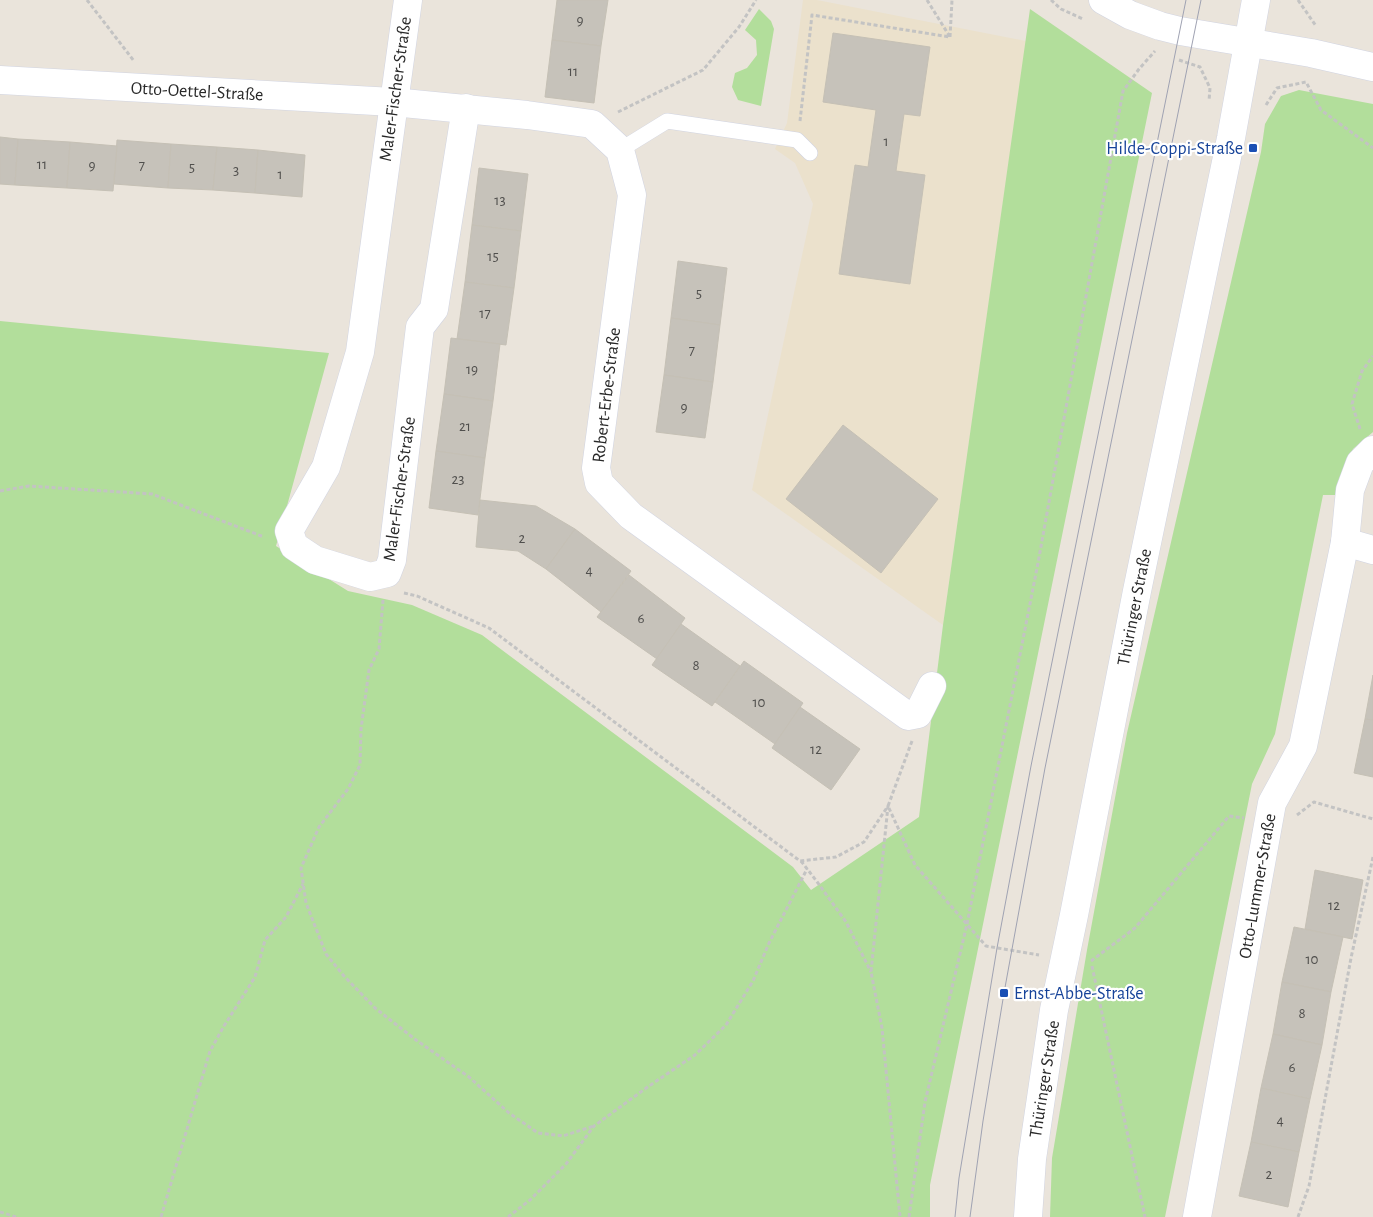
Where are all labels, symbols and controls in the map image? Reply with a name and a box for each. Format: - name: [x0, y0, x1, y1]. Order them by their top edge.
- house number: 9: [576, 13, 584, 28]
- street label: Maler-Fischer-Straße: [377, 16, 415, 163]
- house number: 11: [568, 64, 578, 79]
- street label: Otto-Oettel-Straße: [130, 80, 264, 104]
- house number: 1: [883, 134, 889, 149]
- place label: Hilde-Coppi-Straße: [1106, 140, 1243, 158]
- marker: Hilde-Coppi-Straße: [1247, 142, 1259, 154]
- house number: 11: [37, 157, 47, 172]
- house number: 9: [88, 158, 96, 173]
- house number: 7: [139, 158, 145, 173]
- house number: 5: [189, 160, 195, 175]
- house number: 3: [233, 163, 239, 178]
- house number: 1: [277, 167, 283, 182]
- house number: 13: [494, 193, 506, 208]
- house number: 15: [487, 249, 499, 264]
- house number: 5: [696, 286, 702, 301]
- house number: 17: [479, 306, 491, 321]
- street label: Robert-Erbe-Straße: [590, 327, 624, 464]
- house number: 7: [689, 343, 695, 358]
- house number: 19: [466, 362, 478, 377]
- house number: 9: [680, 400, 688, 415]
- street label: Maler-Fischer-Straße: [381, 416, 419, 563]
- house number: 21: [459, 419, 471, 434]
- house number: 23: [451, 472, 465, 487]
- house number: 2: [519, 531, 526, 546]
- street label: Thüringer Straße: [1115, 547, 1155, 667]
- house number: 4: [585, 563, 593, 578]
- house number: 6: [637, 611, 645, 626]
- house number: 8: [692, 658, 700, 673]
- house number: 10: [752, 695, 766, 710]
- house number: 12: [810, 742, 822, 757]
- street label: Otto-Lummer-Straße: [1236, 812, 1280, 960]
- house number: 12: [1328, 898, 1340, 913]
- house number: 10: [1305, 952, 1319, 967]
- place label: Ernst-Abbe-Straße: [1014, 985, 1144, 1003]
- marker: Ernst-Abbe-Straße: [998, 987, 1010, 999]
- house number: 8: [1298, 1006, 1306, 1021]
- street label: Thüringer Straße: [1027, 1019, 1063, 1139]
- house number: 6: [1288, 1060, 1296, 1075]
- house number: 4: [1276, 1113, 1284, 1128]
- house number: 2: [1266, 1167, 1273, 1182]

